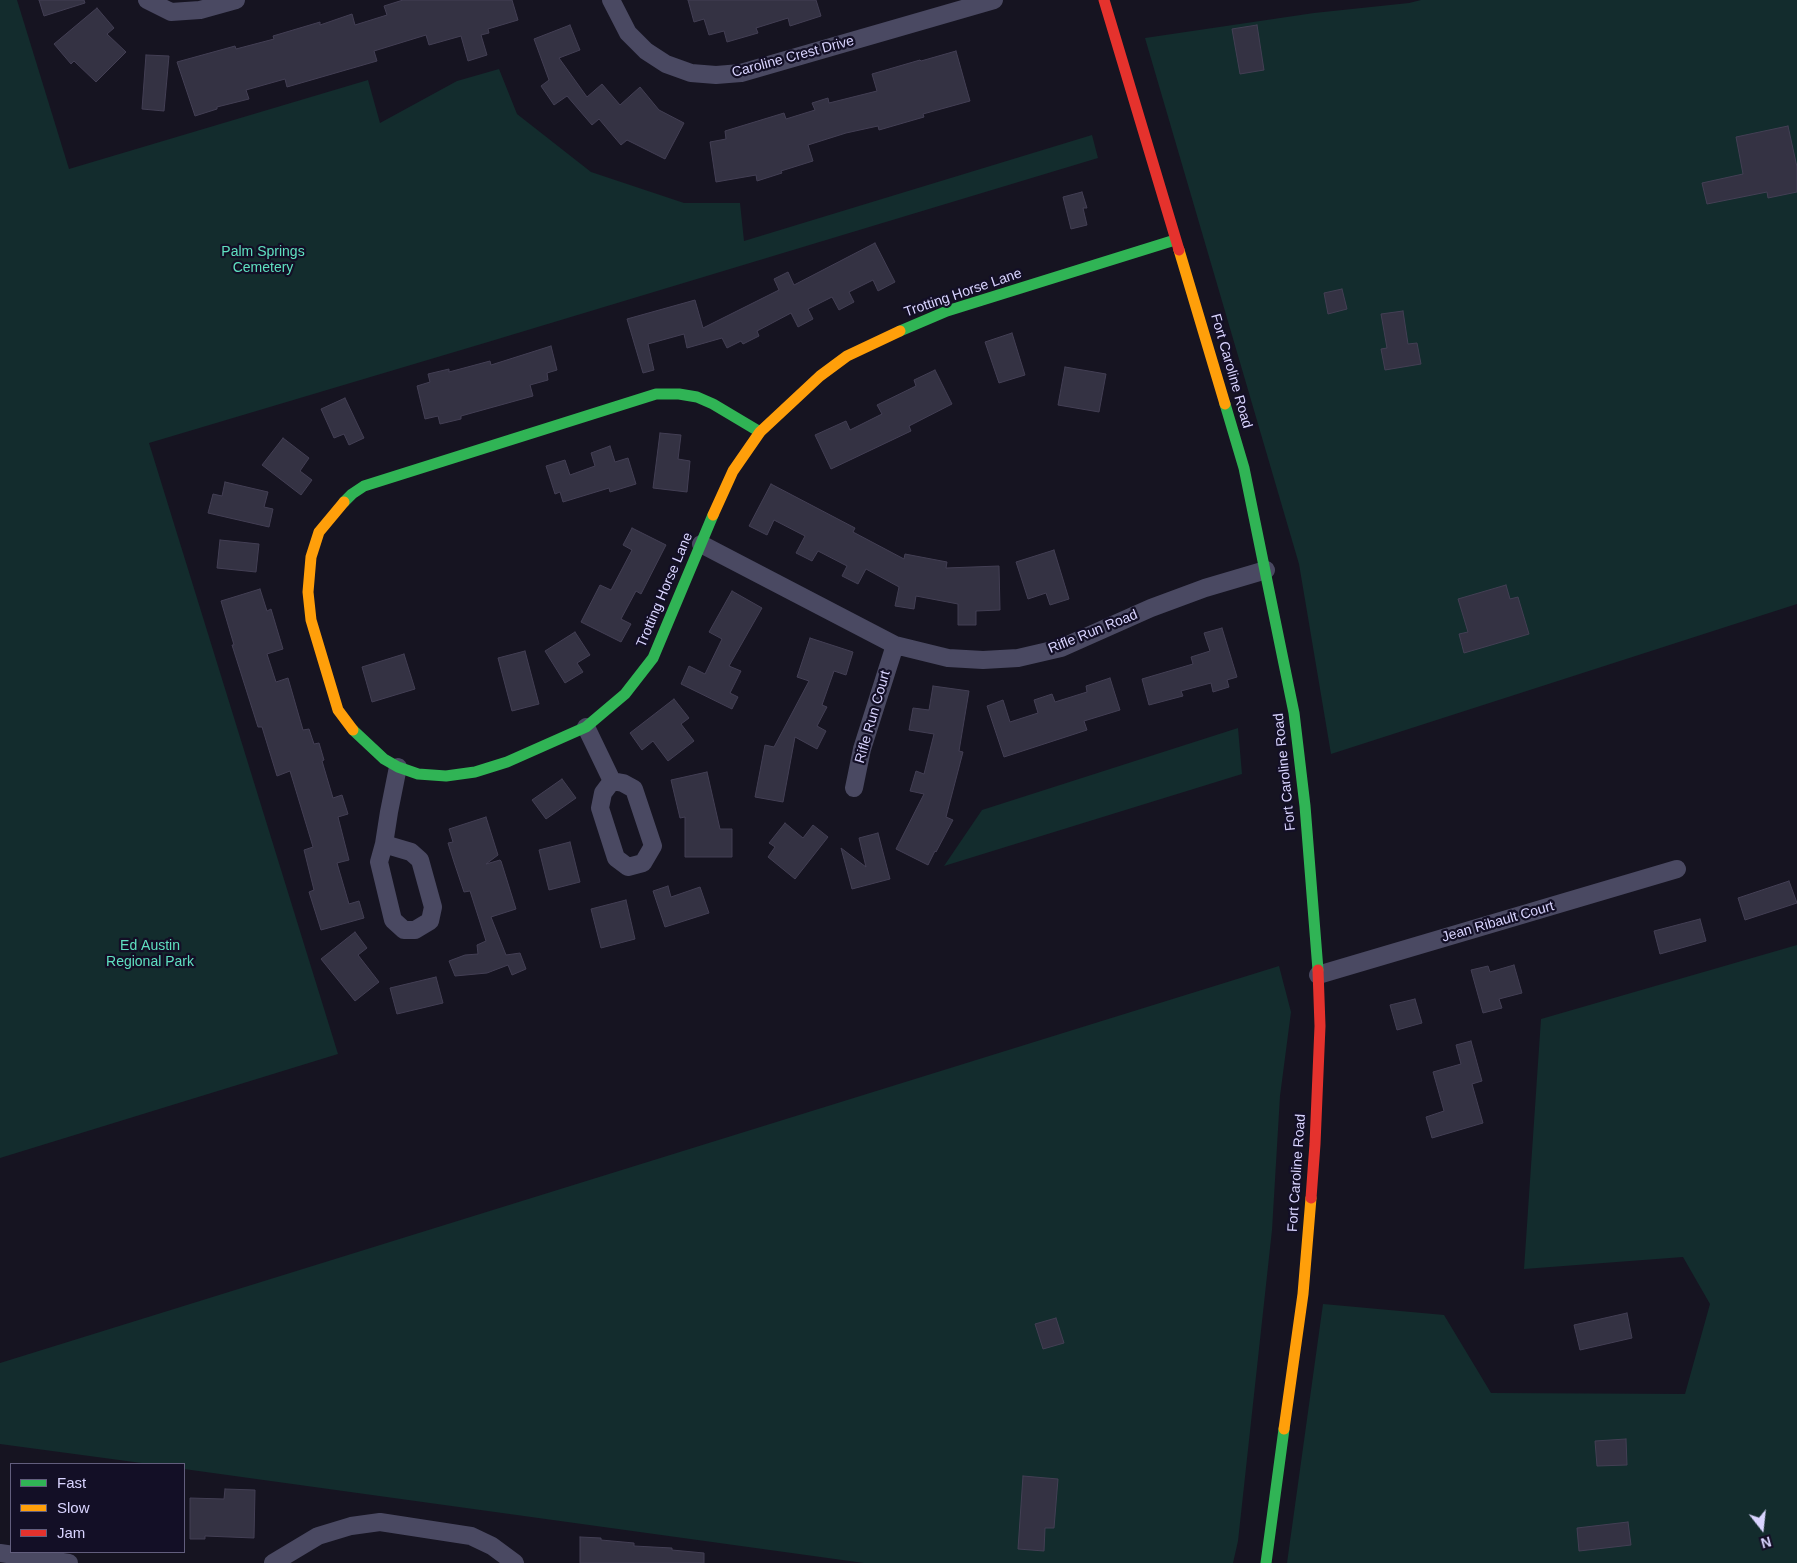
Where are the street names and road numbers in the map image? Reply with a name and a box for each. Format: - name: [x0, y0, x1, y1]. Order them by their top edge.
- street label: Caroline Crest Drive: [730, 33, 856, 81]
- street label: Trotting Horse Lane: [902, 265, 1024, 321]
- street label: Fort Caroline Road: [1207, 312, 1255, 430]
- street label: Trotting Horse Lane: [633, 530, 697, 650]
- street label: Rifle Run Road: [1046, 606, 1140, 658]
- street label: Rifle Run Court: [852, 669, 894, 765]
- street label: Fort Caroline Road: [1270, 712, 1300, 832]
- street label: Jean Ribault Court: [1440, 898, 1556, 946]
- street label: Fort Caroline Road: [1284, 1113, 1310, 1233]

